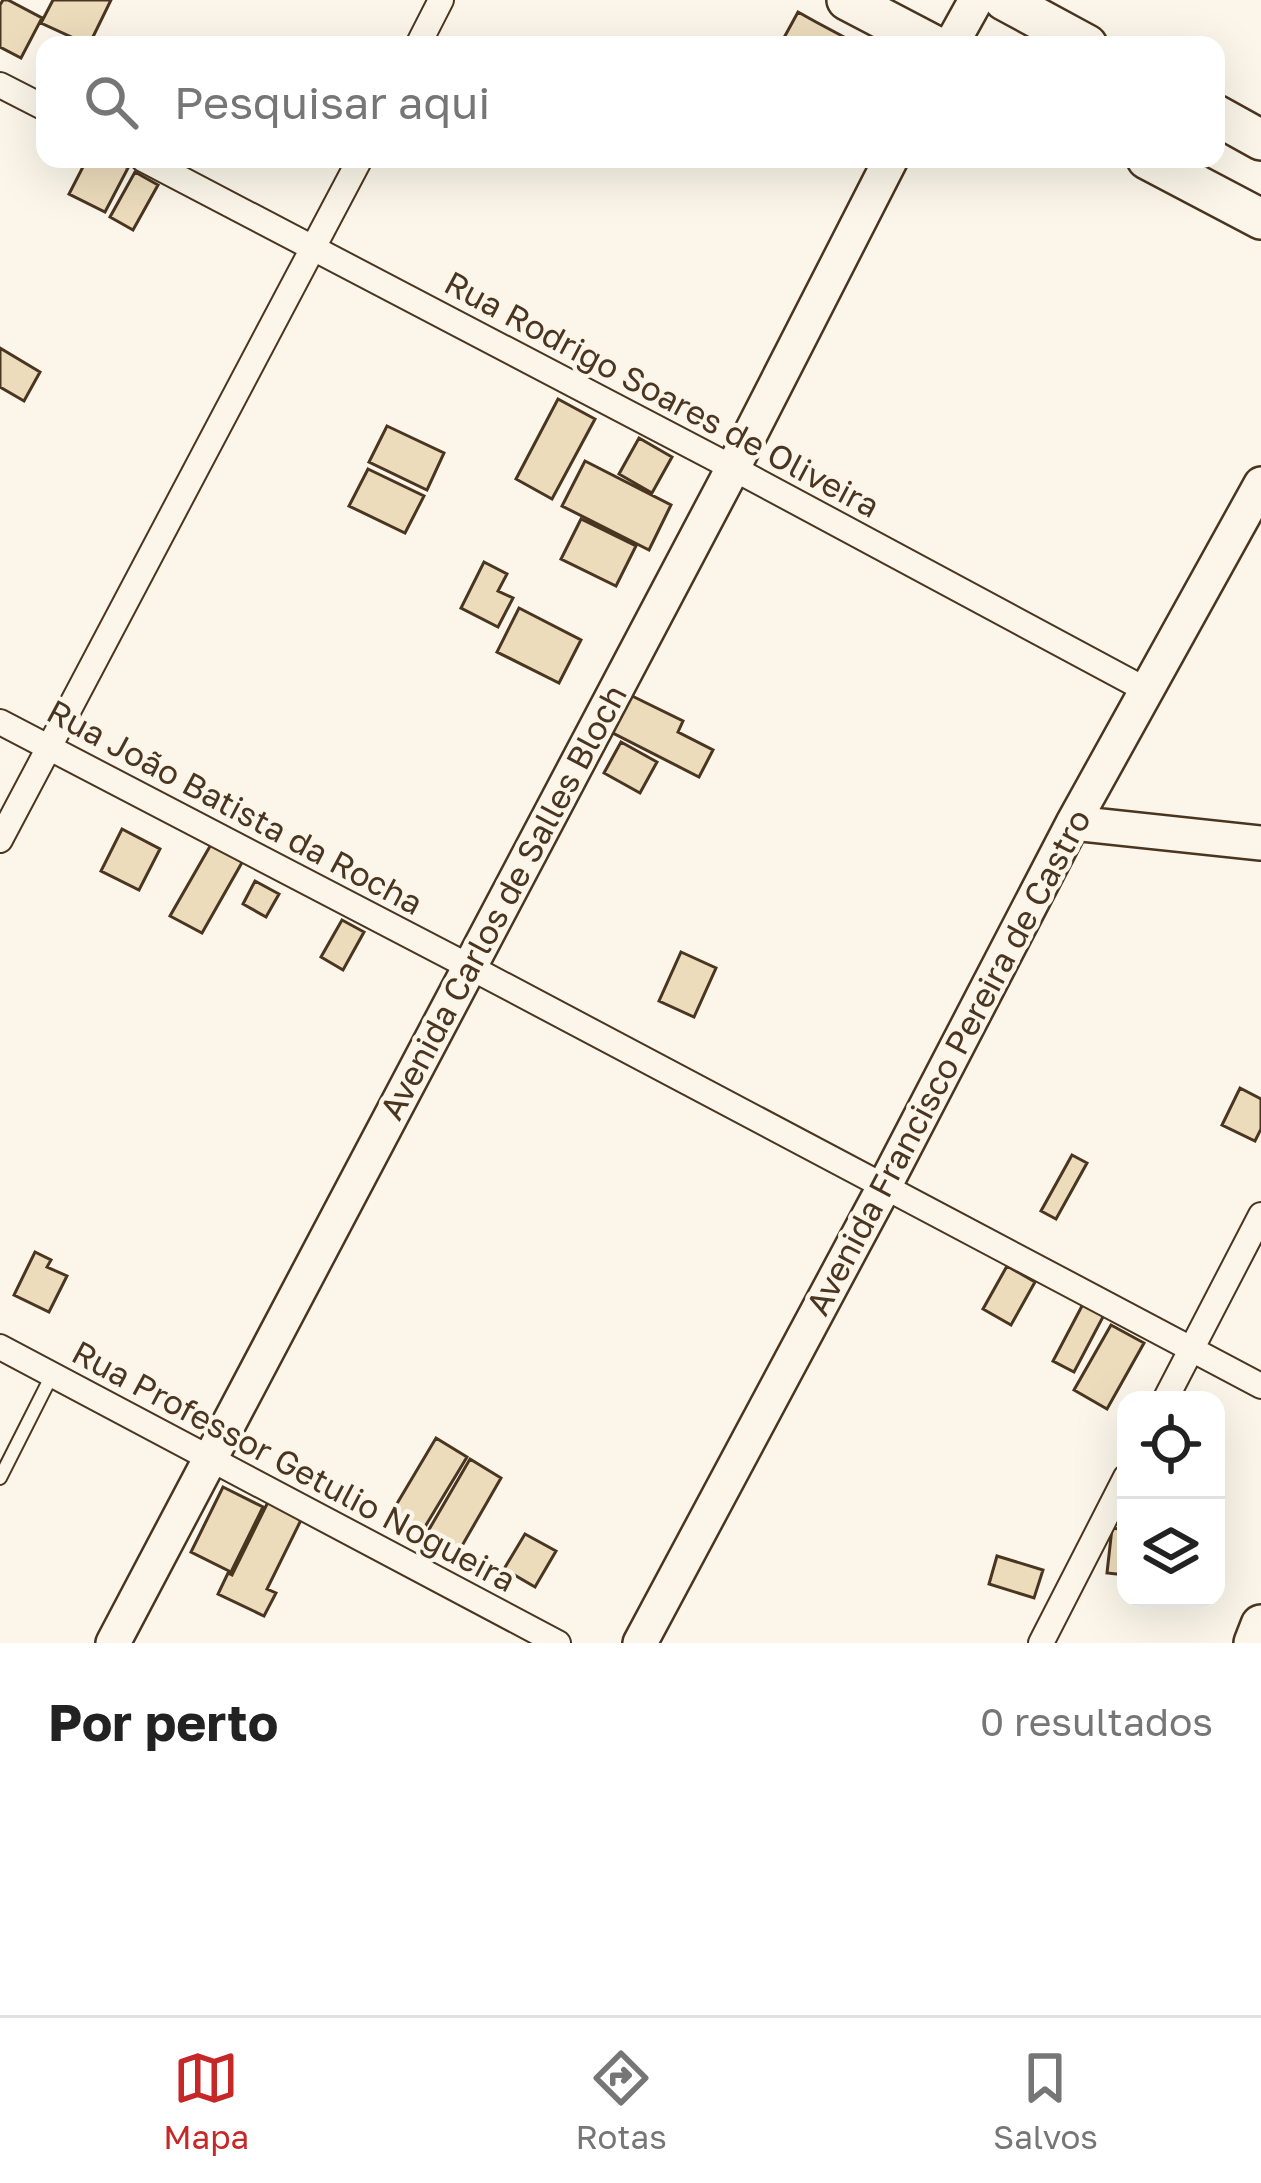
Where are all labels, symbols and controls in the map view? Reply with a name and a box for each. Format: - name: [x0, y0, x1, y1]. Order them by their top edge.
- search box: [36, 36, 1225, 168]
- icon: search: [78, 69, 144, 135]
- text: Pesquisar aqui: [174, 75, 490, 129]
- street label: Rua Rodrigo Soares de Oliveira: [438, 262, 886, 525]
- street label: Avenida Carlos de Salles Bloch: [371, 678, 634, 1126]
- street label: Rua João Batista da Rocha: [41, 691, 430, 922]
- street label: Avenida Francisco Pereira de Castro: [797, 802, 1098, 1321]
- street label: Rua Professor Getulio Nogueira: [66, 1332, 523, 1599]
- map controls: [1117, 1391, 1225, 1607]
- button: locate: [1117, 1391, 1225, 1499]
- button: layers: [1117, 1499, 1225, 1607]
- text: Por perto: [48, 1691, 278, 1752]
- text: 0 resultados: [980, 1698, 1213, 1745]
- tab: Mapa: [163, 2045, 249, 2156]
- tab: Rotas: [575, 2045, 667, 2156]
- tab: Salvos: [993, 2045, 1098, 2156]

